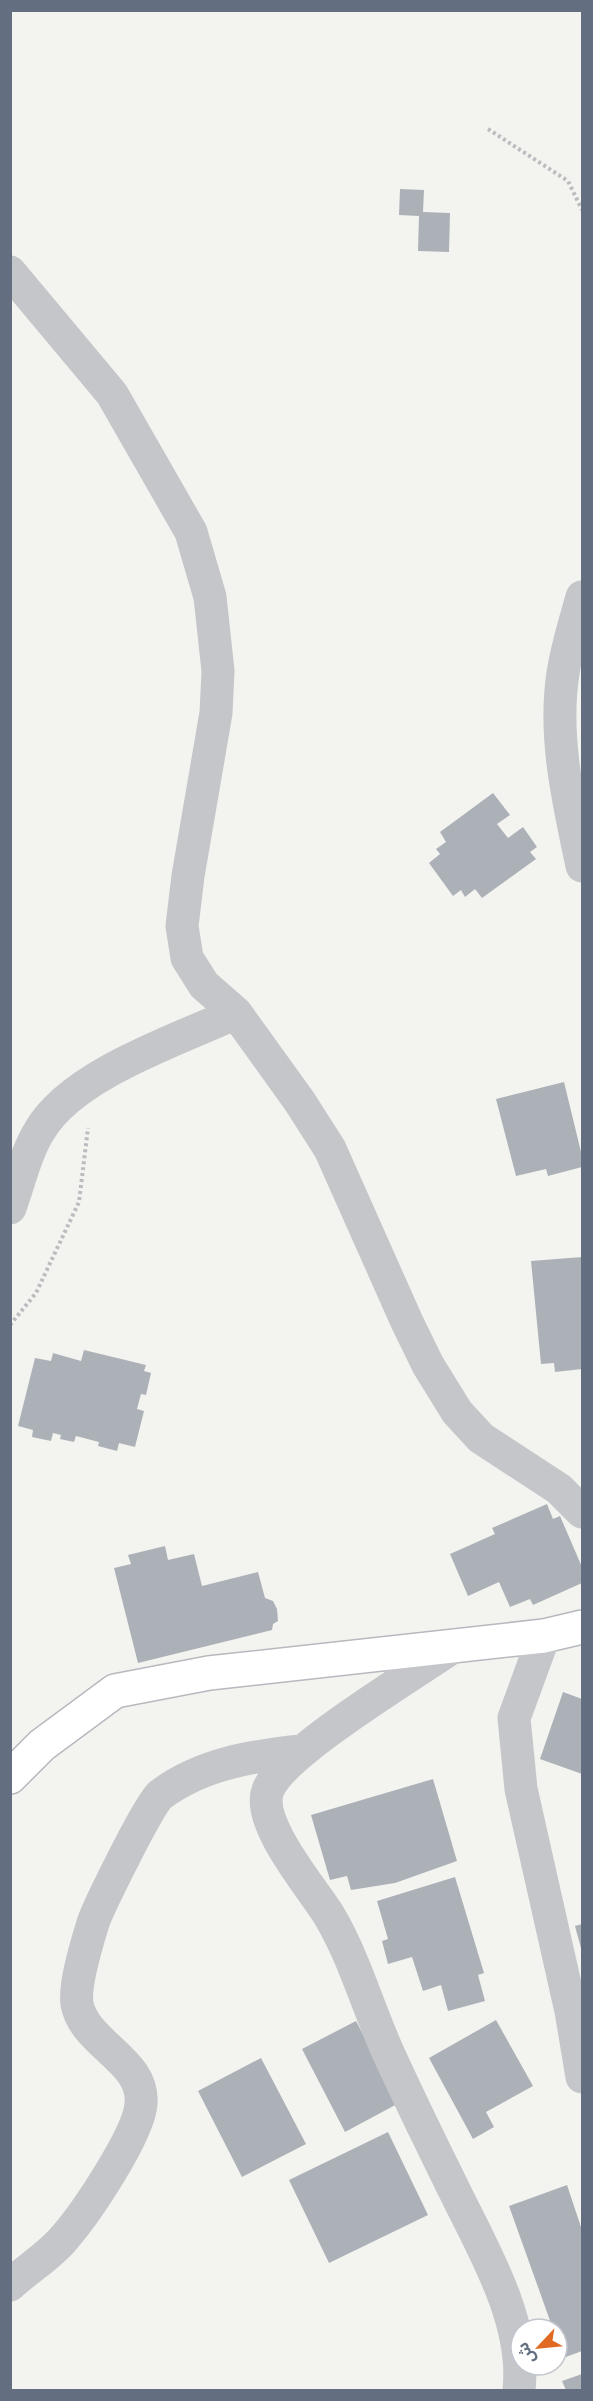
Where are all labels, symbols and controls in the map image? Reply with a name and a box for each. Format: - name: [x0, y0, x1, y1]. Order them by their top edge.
- north arrow: [509, 2317, 569, 2377]
- text: ش: [512, 2338, 541, 2368]

